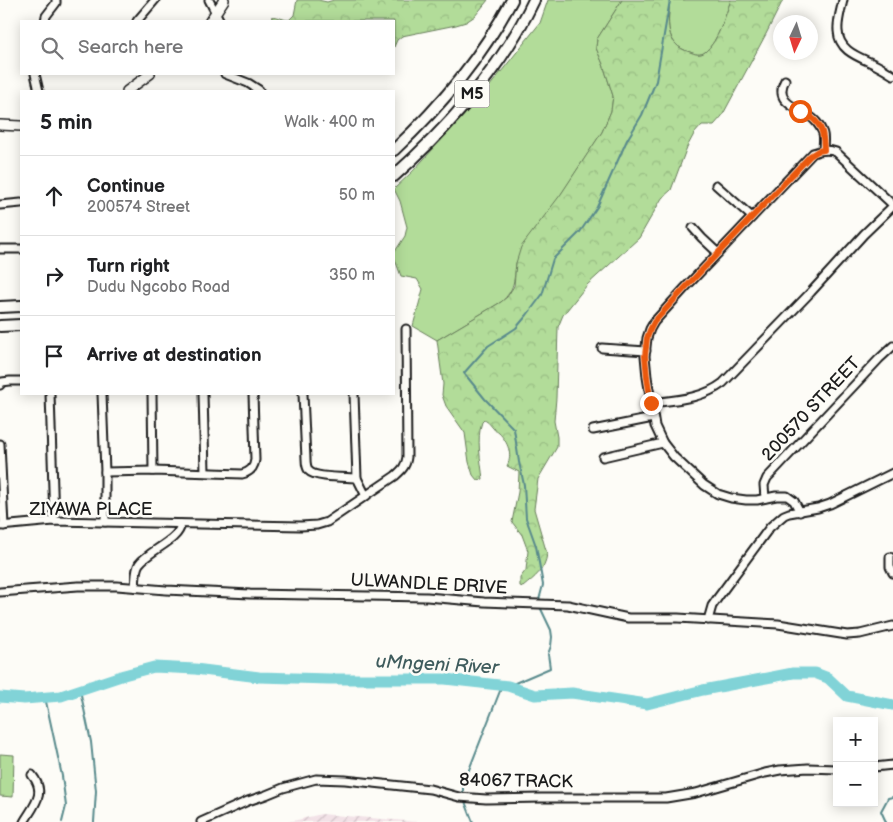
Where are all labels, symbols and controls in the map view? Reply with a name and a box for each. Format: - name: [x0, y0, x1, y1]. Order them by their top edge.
- north arrow: [773, 15, 818, 60]
- search box: [20, 20, 395, 75]
- icon: search: [38, 34, 66, 62]
- text: Search here: [78, 36, 183, 59]
- road number: M5: [454, 80, 490, 108]
- route start: [789, 100, 812, 123]
- text: 5 min: [40, 110, 93, 135]
- text: Walk · 400 m: [284, 113, 375, 132]
- text: Continue: [87, 175, 165, 198]
- icon: ahead: [40, 182, 68, 210]
- text: 50 m: [339, 186, 375, 205]
- text: 200574 Street: [87, 198, 190, 217]
- text: Turn right: [87, 255, 170, 278]
- icon: right: [40, 262, 68, 290]
- text: 350 m: [329, 266, 375, 285]
- text: Dudu Ngcobo Road: [87, 278, 230, 297]
- icon: arrive: [40, 342, 68, 370]
- text: Arrive at destination: [87, 344, 262, 367]
- street label: 200570 STREET: [757, 352, 865, 465]
- route end: [640, 392, 663, 415]
- street label: ZIYAWA PLACE: [28, 499, 153, 520]
- street label: ULWANDLE DRIVE: [350, 569, 508, 599]
- water label: uMngeni River: [375, 650, 500, 680]
- map controls: [833, 717, 878, 807]
- button: +: [833, 717, 878, 762]
- button: −: [833, 762, 878, 807]
- street label: 84067 TRACK: [459, 770, 573, 792]

